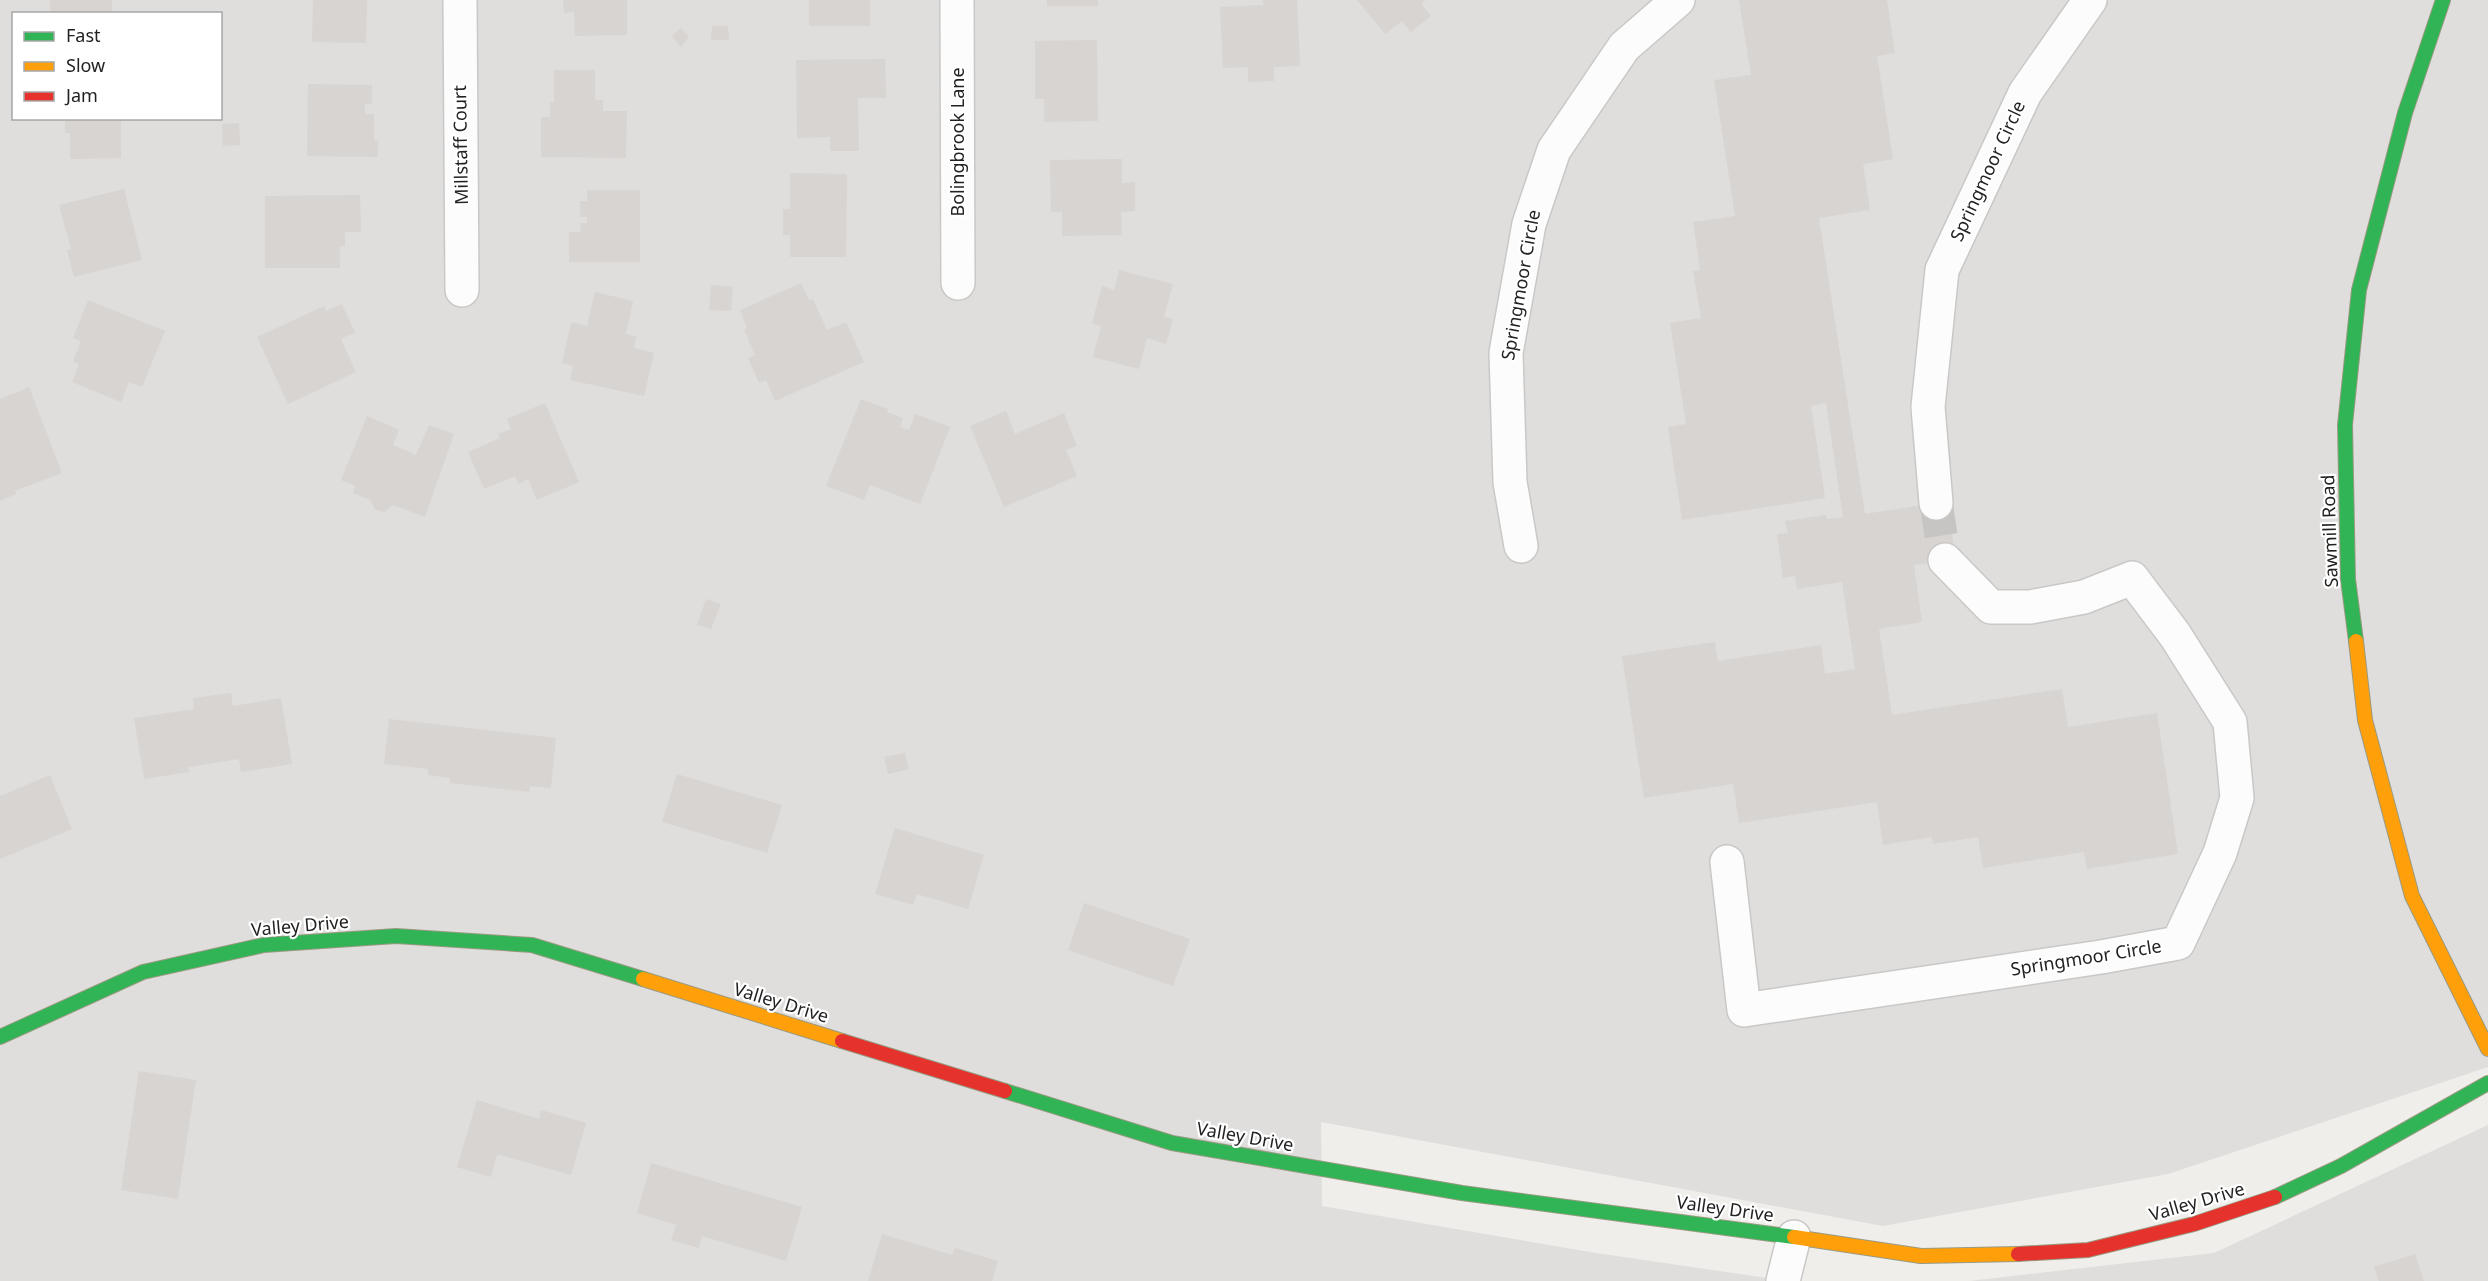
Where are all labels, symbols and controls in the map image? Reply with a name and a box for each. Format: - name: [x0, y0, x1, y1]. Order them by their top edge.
- legend: [12, 12, 222, 120]
- text: Fast: [66, 23, 101, 47]
- text: Slow: [66, 53, 105, 77]
- street label: Bolingbrook Lane: [945, 67, 969, 217]
- text: Jam: [64, 83, 98, 107]
- street label: Millstaff Court: [447, 84, 473, 205]
- street label: Springmoor Circle: [1944, 96, 2030, 245]
- street label: Springmoor Circle: [1495, 208, 1545, 362]
- street label: Sawmill Road: [2315, 474, 2343, 588]
- street label: Valley Drive: [250, 909, 350, 941]
- street label: Springmoor Circle: [2009, 933, 2163, 981]
- street label: Valley Drive: [731, 976, 832, 1028]
- street label: Valley Drive: [1195, 1116, 1296, 1156]
- street label: Valley Drive: [2146, 1176, 2247, 1226]
- street label: Valley Drive: [1675, 1189, 1775, 1227]

